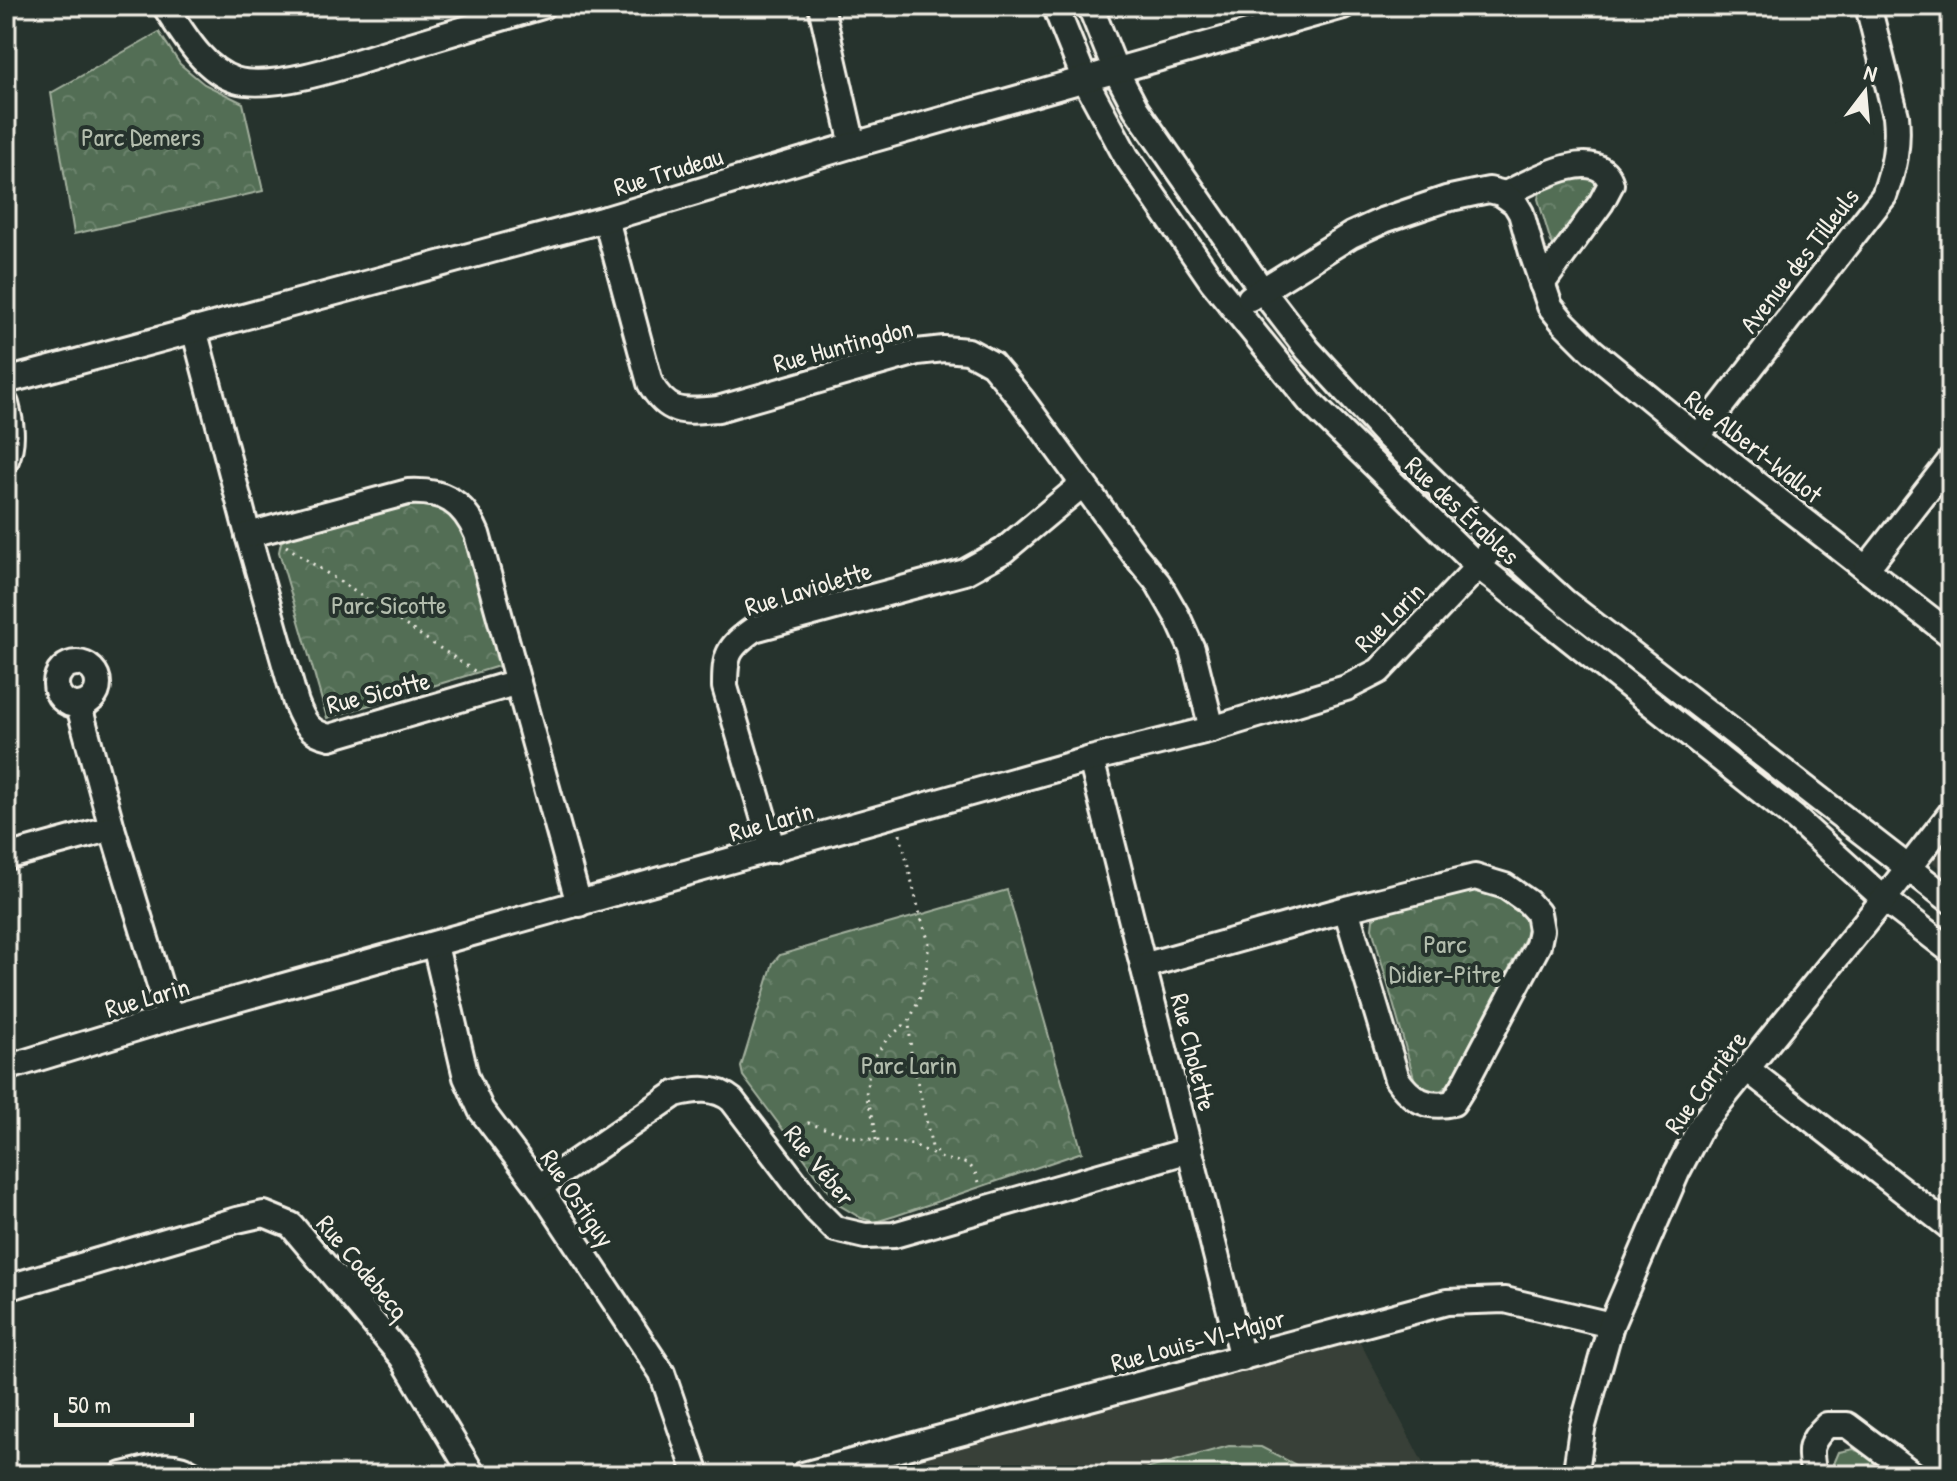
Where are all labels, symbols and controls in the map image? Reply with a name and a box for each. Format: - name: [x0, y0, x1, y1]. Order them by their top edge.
- north arrow: [1825, 52, 1905, 132]
- text: N: [1861, 57, 1881, 89]
- park label: Parc Demers: [81, 119, 201, 154]
- street label: Rue Trudeau: [609, 138, 727, 204]
- street label: Avenue des Tilleuls: [1731, 180, 1867, 340]
- street label: Rue Huntingdon: [769, 310, 917, 380]
- street label: Rue Albert-Wallot: [1678, 381, 1831, 511]
- street label: Rue des Érables: [1398, 448, 1528, 572]
- street label: Rue Laviolette: [740, 552, 876, 624]
- street label: Rue Larin: [1346, 574, 1432, 660]
- park label: Parc Sicotte: [331, 587, 447, 622]
- street label: Rue Sicotte: [323, 662, 433, 722]
- street label: Rue Larin: [725, 792, 817, 850]
- park label: Parc Didier-Pitre: [1389, 926, 1501, 991]
- street label: Rue Larin: [101, 968, 193, 1026]
- street label: Rue Cholette: [1163, 990, 1225, 1114]
- street label: Rue Carrière: [1656, 1023, 1754, 1141]
- park label: Parc Larin: [861, 1047, 957, 1082]
- street label: Rue Véber: [777, 1117, 863, 1213]
- street label: Rue Ostiguy: [533, 1142, 623, 1254]
- street label: Rue Codebecq: [309, 1207, 417, 1327]
- street label: Rue Louis-VI-Major: [1107, 1300, 1289, 1380]
- scale bar: [56, 1377, 192, 1427]
- text: 50 m: [68, 1388, 111, 1420]

